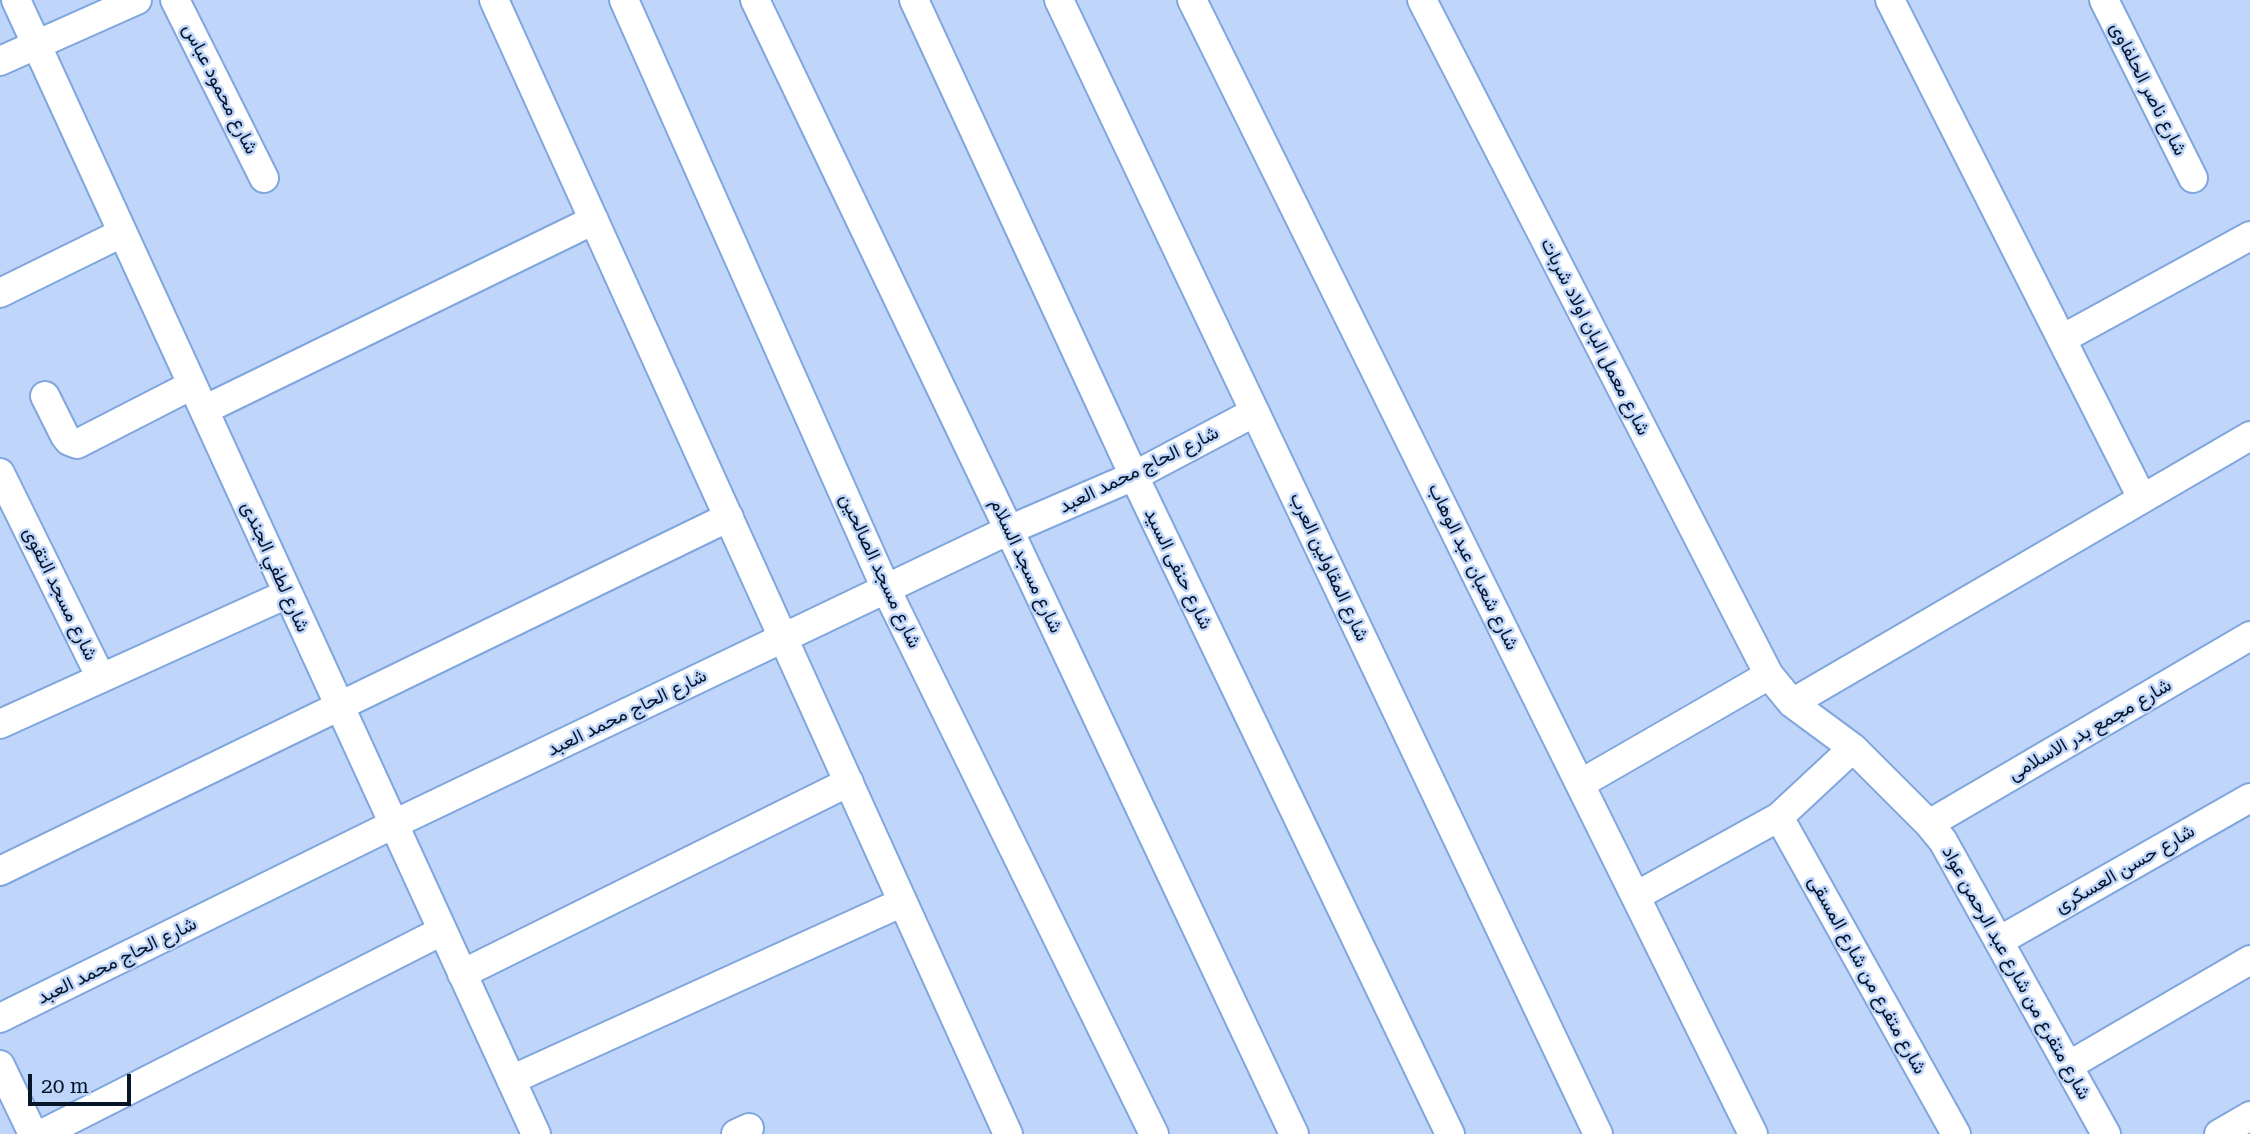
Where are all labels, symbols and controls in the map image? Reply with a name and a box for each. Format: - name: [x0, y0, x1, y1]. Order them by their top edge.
- street label: شارع ناصر الحلفاوى: [2105, 19, 2191, 159]
- street label: شارع محمود عباس: [177, 20, 263, 158]
- street label: شارع معمل البان اولاد شربات: [1535, 235, 1655, 439]
- street label: شارع الحاج محمد العبد: [1056, 421, 1222, 519]
- street label: شارع شعبان عبد الوهاب: [1423, 480, 1523, 654]
- street label: شارع المقاولين العرب: [1285, 489, 1373, 645]
- street label: شارع مسجد الصالحين: [834, 490, 926, 652]
- street label: شارع مسجد السلام: [985, 495, 1067, 637]
- street label: شارع لطفي الجندى: [236, 498, 314, 636]
- street label: شارع حنفى السيد: [1139, 505, 1217, 633]
- street label: شارع مسجد التقوى: [18, 524, 102, 664]
- street label: شارع الحاج محمد العبد: [544, 664, 710, 762]
- street label: شارع مجمع بدر الاسلامى: [2004, 674, 2176, 786]
- street label: شارع حسن العسكرى: [2051, 820, 2199, 918]
- street label: شارع متفرع من شارع عبد الرحمن عواد: [1937, 842, 2095, 1104]
- street label: شارع متفرع من شارع المسقى: [1803, 872, 1931, 1078]
- street label: شارع الحاج محمد العبد: [34, 912, 200, 1010]
- scale bar: [32, 1060, 135, 1104]
- text: 20 m: [41, 1074, 89, 1098]

